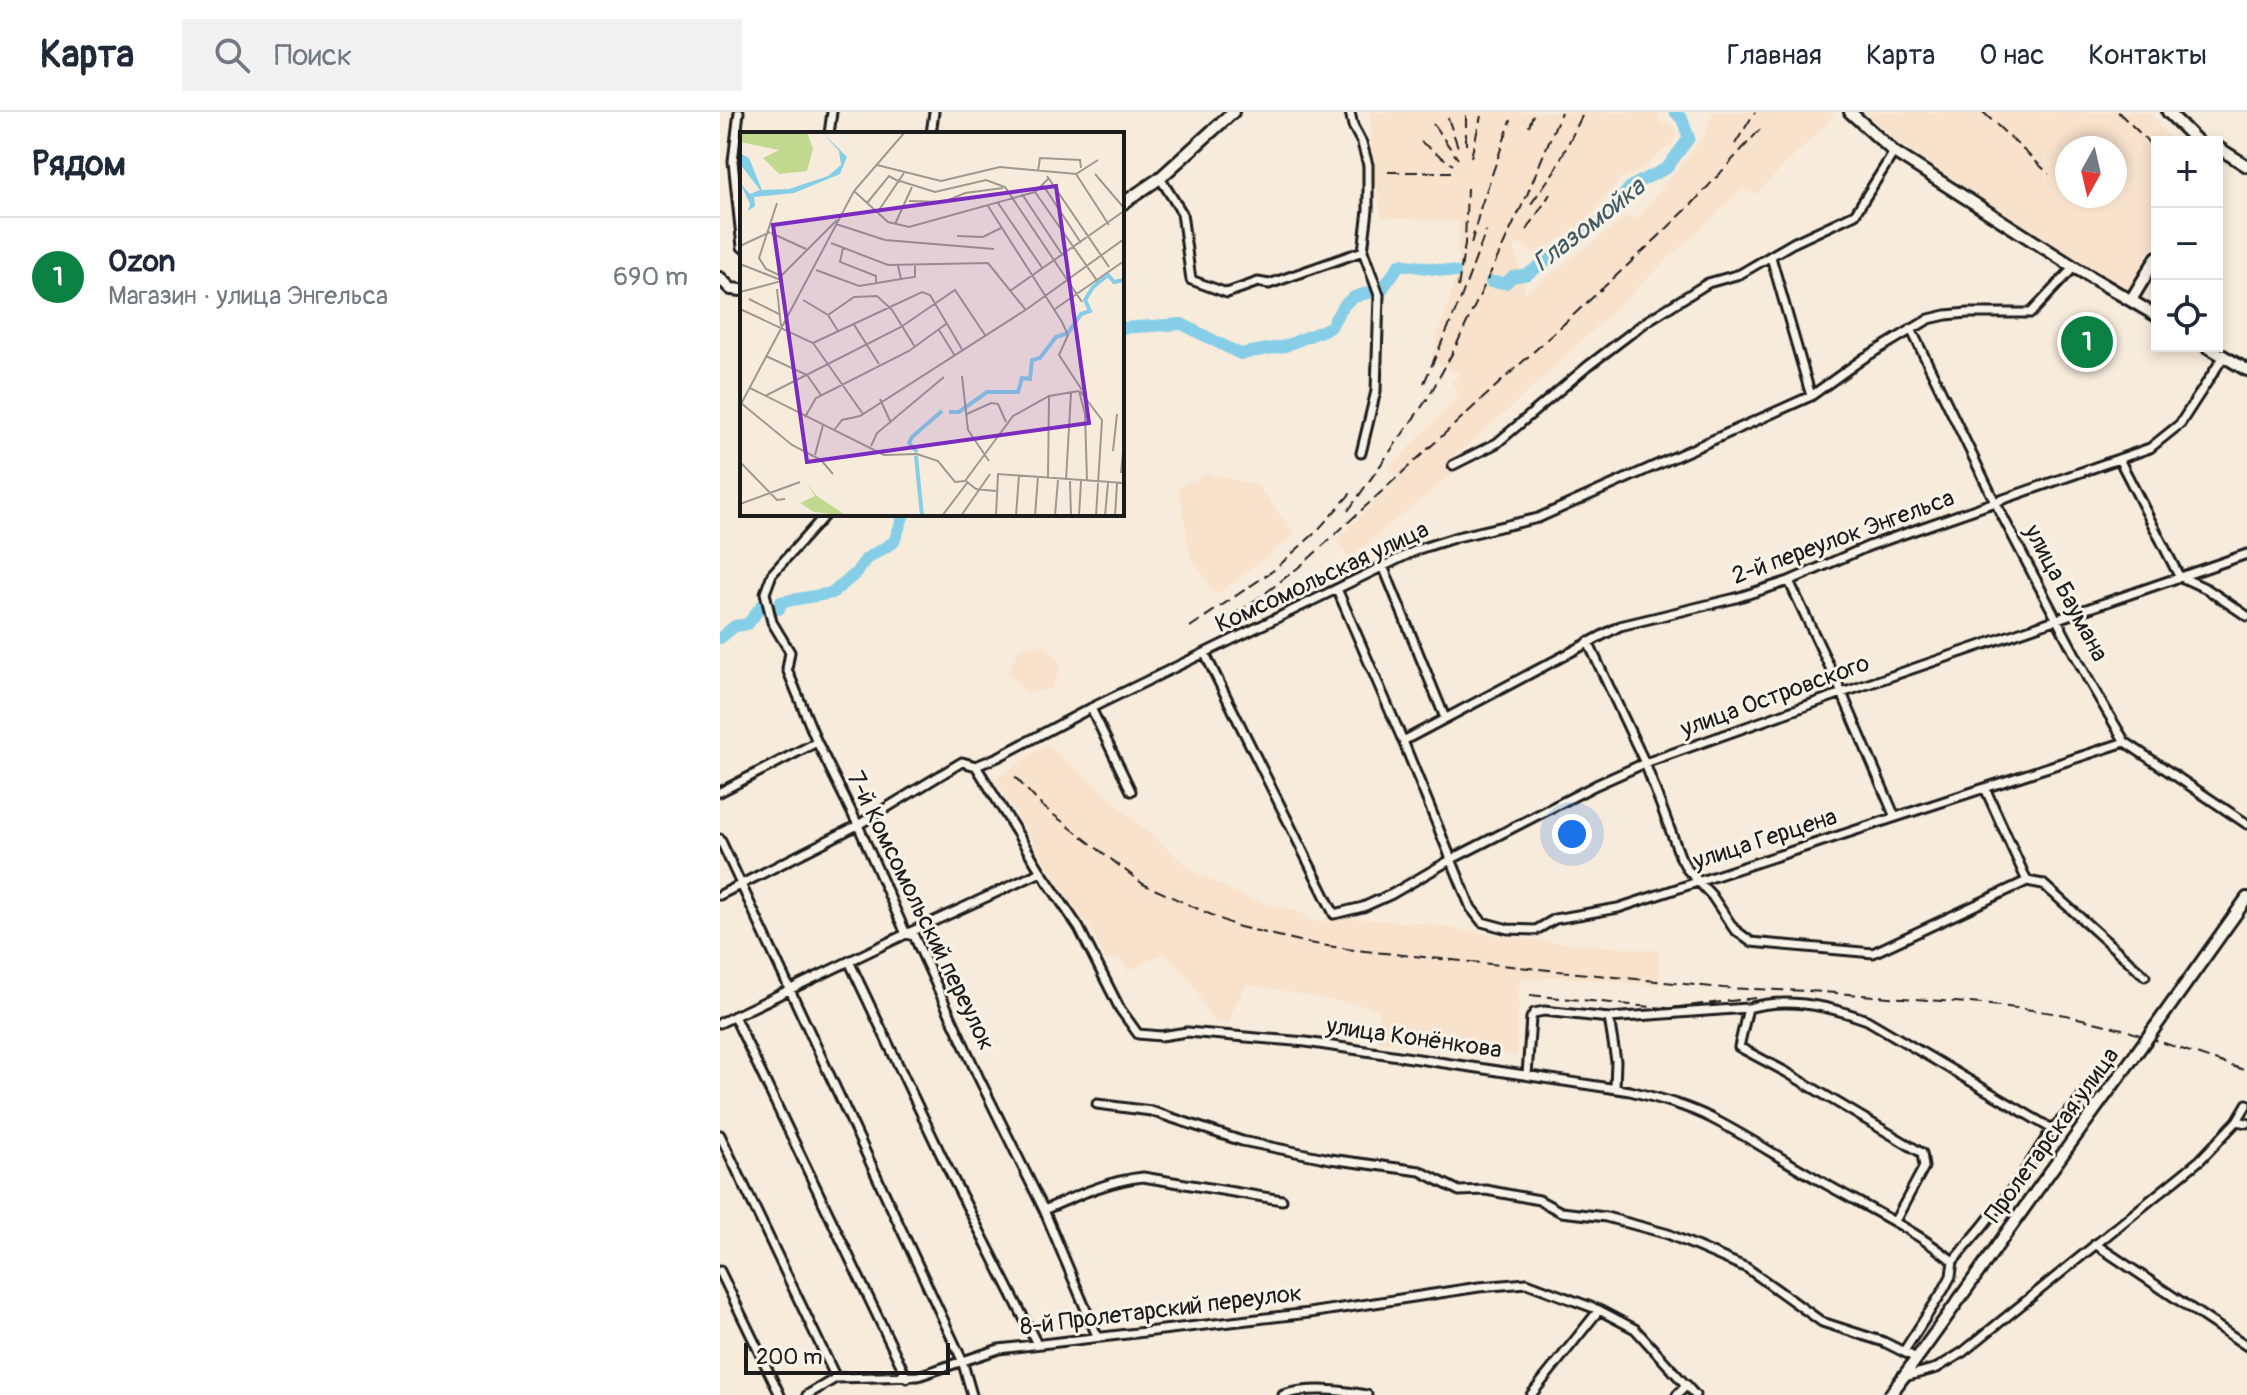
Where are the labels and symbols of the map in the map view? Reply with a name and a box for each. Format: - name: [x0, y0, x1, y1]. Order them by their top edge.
- inset map: [740, 132, 1124, 516]
- north arrow: [2055, 136, 2127, 208]
- water label: Глазомойка: [1526, 170, 1653, 279]
- pin: 1: [2061, 312, 2113, 372]
- street label: 2-й переулок Энгельса: [1728, 483, 1958, 591]
- street label: Комсомольская улица: [1211, 515, 1433, 639]
- street label: улица Баумана: [2017, 519, 2114, 666]
- street label: улица Островского: [1676, 648, 1873, 744]
- street label: 7-й Комсомольский переулок: [841, 767, 1001, 1055]
- street label: улица Герцена: [1688, 802, 1841, 876]
- your location: [1552, 814, 1592, 854]
- street label: улица Конёнкова: [1323, 1011, 1504, 1065]
- street label: Пролетарская улица: [1979, 1042, 2125, 1228]
- street label: 8-й Пролетарский переулок: [1018, 1278, 1304, 1342]
- scale bar: [744, 1339, 950, 1375]

